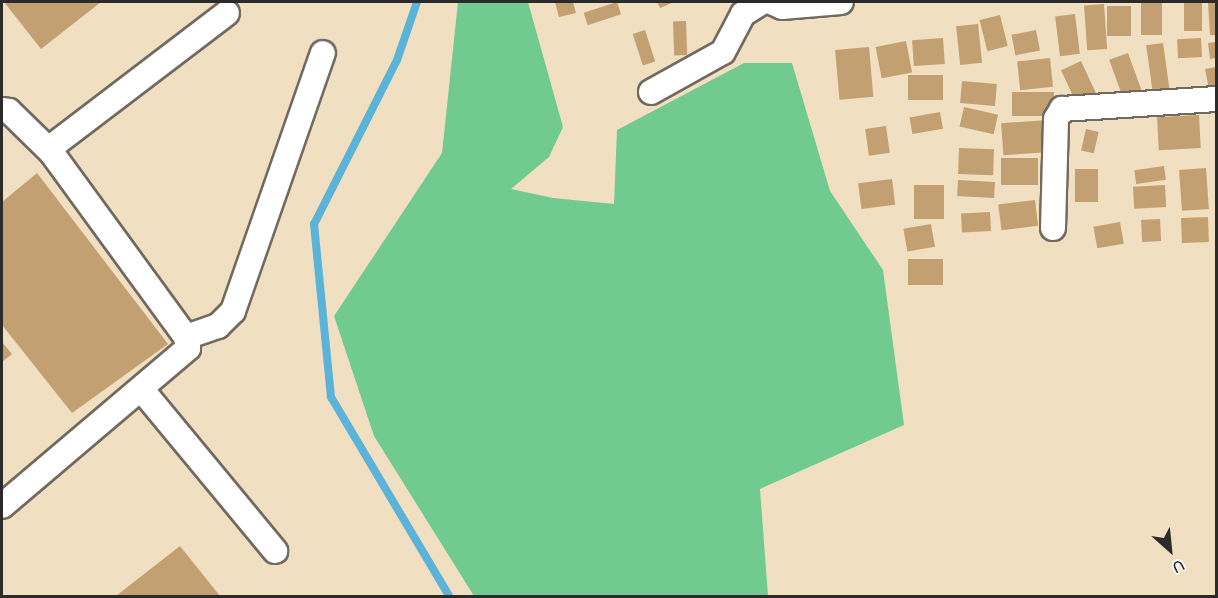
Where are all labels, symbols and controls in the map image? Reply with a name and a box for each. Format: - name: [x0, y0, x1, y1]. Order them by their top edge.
- north arrow: [1140, 520, 1200, 580]
- text: U: [1169, 556, 1187, 576]

